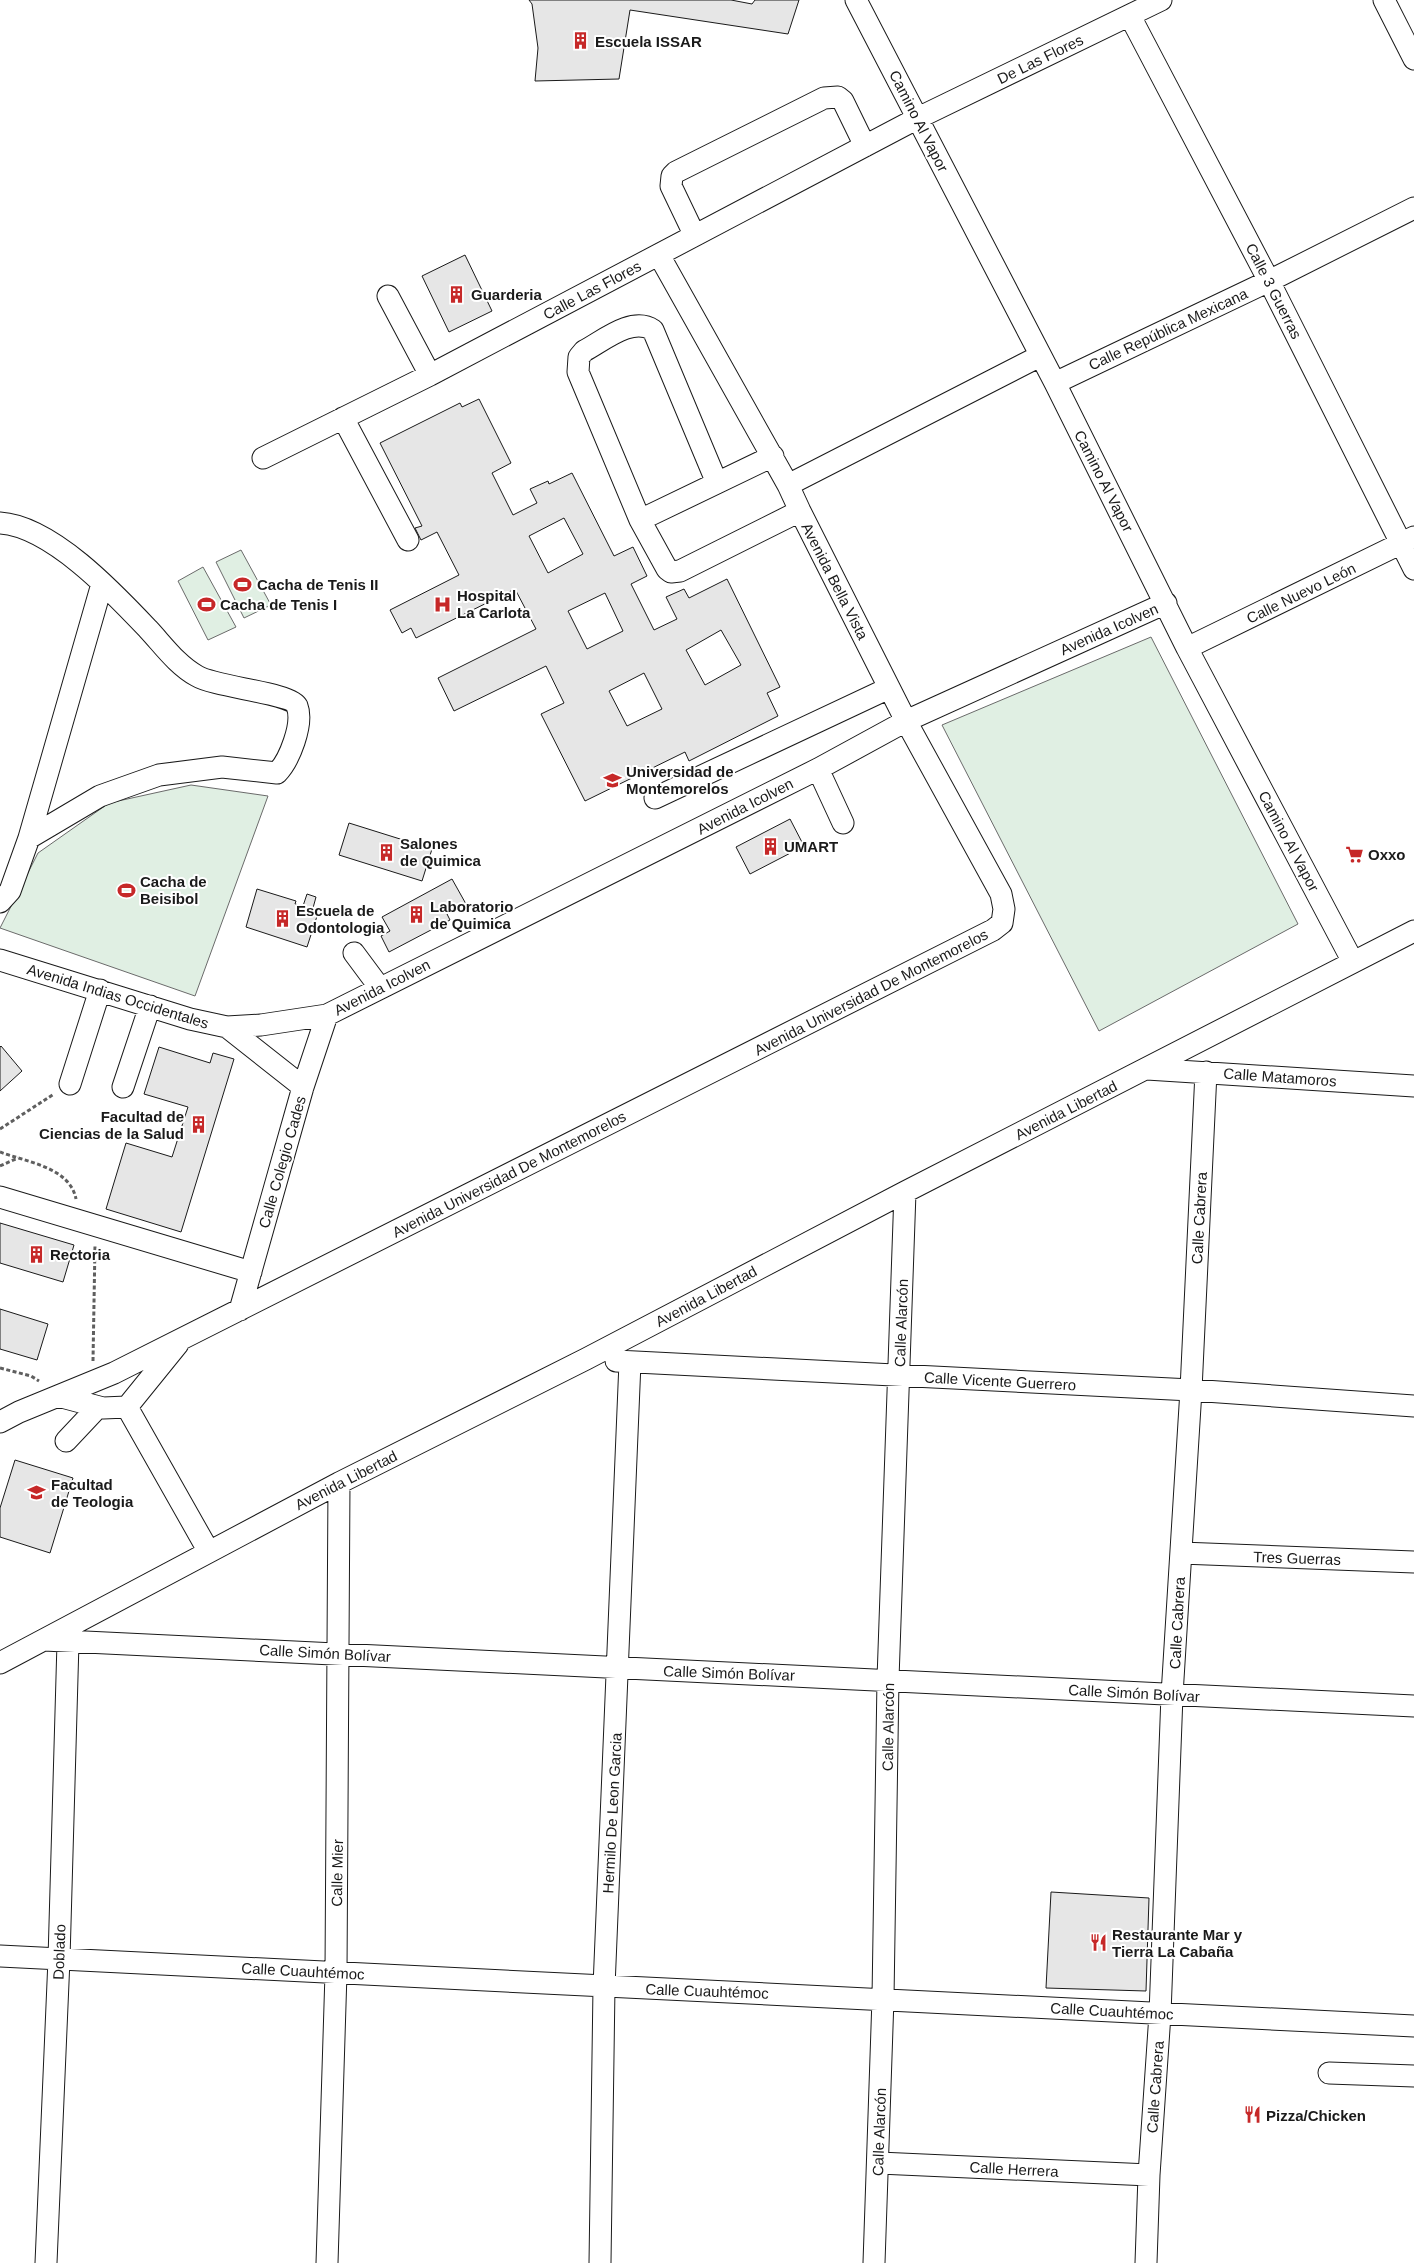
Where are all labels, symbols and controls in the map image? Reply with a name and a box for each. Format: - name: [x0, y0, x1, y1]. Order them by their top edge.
- building icon: Escuela ISSAR: [571, 31, 591, 51]
- street label: De Las Flores: [994, 31, 1086, 87]
- place label: Escuela ISSAR: [595, 33, 702, 50]
- street label: Camino Al Vapor: [886, 67, 952, 175]
- street label: Calle 3 Guerras: [1243, 240, 1305, 342]
- street label: Calle Las Flores: [540, 257, 644, 323]
- building icon: Guarderia: [447, 284, 467, 304]
- street label: Calle República Mexicana: [1086, 284, 1251, 373]
- place label: Guarderia: [471, 286, 543, 303]
- street label: Camino Al Vapor: [1071, 427, 1137, 535]
- street label: Avenida Bella Vista: [798, 520, 872, 643]
- street label: Calle Nuevo León: [1244, 559, 1358, 627]
- sports icon: Cacha de Tenis II: [233, 574, 253, 594]
- place label: Cacha de Tenis II: [257, 576, 378, 593]
- place label: Hospital La Carlota: [457, 587, 531, 621]
- sports icon: Cacha de Tenis I: [196, 594, 216, 614]
- hospital icon: Hospital La Carlota: [433, 594, 453, 614]
- place label: Cacha de Tenis I: [220, 596, 337, 613]
- street label: Avenida Icolven: [1057, 600, 1161, 658]
- place label: Universidad de Montemorelos: [626, 763, 734, 797]
- school or university icon: Universidad de Montemorelos: [602, 770, 622, 790]
- street label: Avenida Icolven: [694, 774, 796, 838]
- street label: Camino Al Vapor: [1255, 788, 1323, 894]
- place label: Salones de Quimica: [400, 835, 482, 869]
- building icon: UMART: [760, 836, 780, 856]
- place label: UMART: [784, 838, 838, 855]
- building icon: Salones de Quimica: [376, 842, 396, 862]
- supermarket icon: Oxxo: [1344, 844, 1364, 864]
- place label: Oxxo: [1368, 846, 1406, 863]
- place label: Cacha de Beisibol: [140, 873, 207, 907]
- sports icon: Cacha de Beisibol: [116, 880, 136, 900]
- place label: Laboratorio de Quimica: [430, 898, 513, 932]
- place label: Escuela de Odontologia: [296, 902, 385, 936]
- building icon: Laboratorio de Quimica: [406, 905, 426, 925]
- building icon: Escuela de Odontologia: [272, 909, 292, 929]
- street label: Avenida Universidad De Montemorelos: [751, 925, 991, 1059]
- street label: Avenida Icolven: [331, 955, 433, 1019]
- street label: Avenida Indias Occidentales: [25, 960, 211, 1032]
- street label: Calle Matamoros: [1223, 1065, 1337, 1089]
- street label: Avenida Libertad: [1012, 1077, 1120, 1143]
- street label: Calle Colegio Cades: [255, 1094, 309, 1230]
- street label: Avenida Universidad De Montemorelos: [389, 1107, 629, 1241]
- place label: Facultad de Ciencias de la Salud: [39, 1108, 184, 1142]
- building icon: Facultad de Ciencias de la Salud: [188, 1115, 208, 1135]
- street label: Calle Cabrera: [1188, 1171, 1210, 1265]
- building icon: Rectoria: [26, 1244, 46, 1264]
- place label: Rectoria: [50, 1246, 111, 1263]
- street label: Avenida Libertad: [652, 1262, 760, 1330]
- street label: Calle Alarcón: [891, 1279, 911, 1367]
- street label: Calle Vicente Guerrero: [924, 1369, 1076, 1393]
- street label: Avenida Libertad: [292, 1447, 400, 1513]
- place label: Facultad de Teologia: [51, 1476, 134, 1510]
- school or university icon: Facultad de Teologia: [27, 1483, 47, 1503]
- street label: Tres Guerras: [1253, 1548, 1341, 1568]
- street label: Calle Cabrera: [1166, 1576, 1188, 1670]
- street label: Calle Simón Bolívar: [259, 1641, 391, 1665]
- street label: Calle Simón Bolívar: [663, 1662, 795, 1684]
- street label: Calle Simón Bolívar: [1068, 1681, 1200, 1705]
- street label: Calle Alarcón: [879, 1683, 897, 1771]
- street label: Hermilo De Leon Garcia: [599, 1732, 625, 1894]
- street label: Calle Mier: [328, 1839, 346, 1907]
- street label: Doblado: [50, 1924, 68, 1980]
- place label: Restaurante Mar y Tierra La Cabaña: [1112, 1926, 1243, 1960]
- restaurant icon: Restaurante Mar y Tierra La Cabaña: [1088, 1933, 1108, 1953]
- street label: Calle Cuauhtémoc: [241, 1959, 366, 1983]
- street label: Calle Cuauhtémoc: [645, 1980, 769, 2002]
- street label: Calle Cuauhtémoc: [1050, 1999, 1175, 2023]
- street label: Calle Cabrera: [1143, 2040, 1167, 2134]
- street label: Calle Alarcón: [869, 2088, 889, 2176]
- restaurant icon: Pizza/Chicken: [1242, 2105, 1262, 2125]
- place label: Pizza/Chicken: [1266, 2107, 1366, 2124]
- street label: Calle Herrera: [969, 2158, 1060, 2180]

